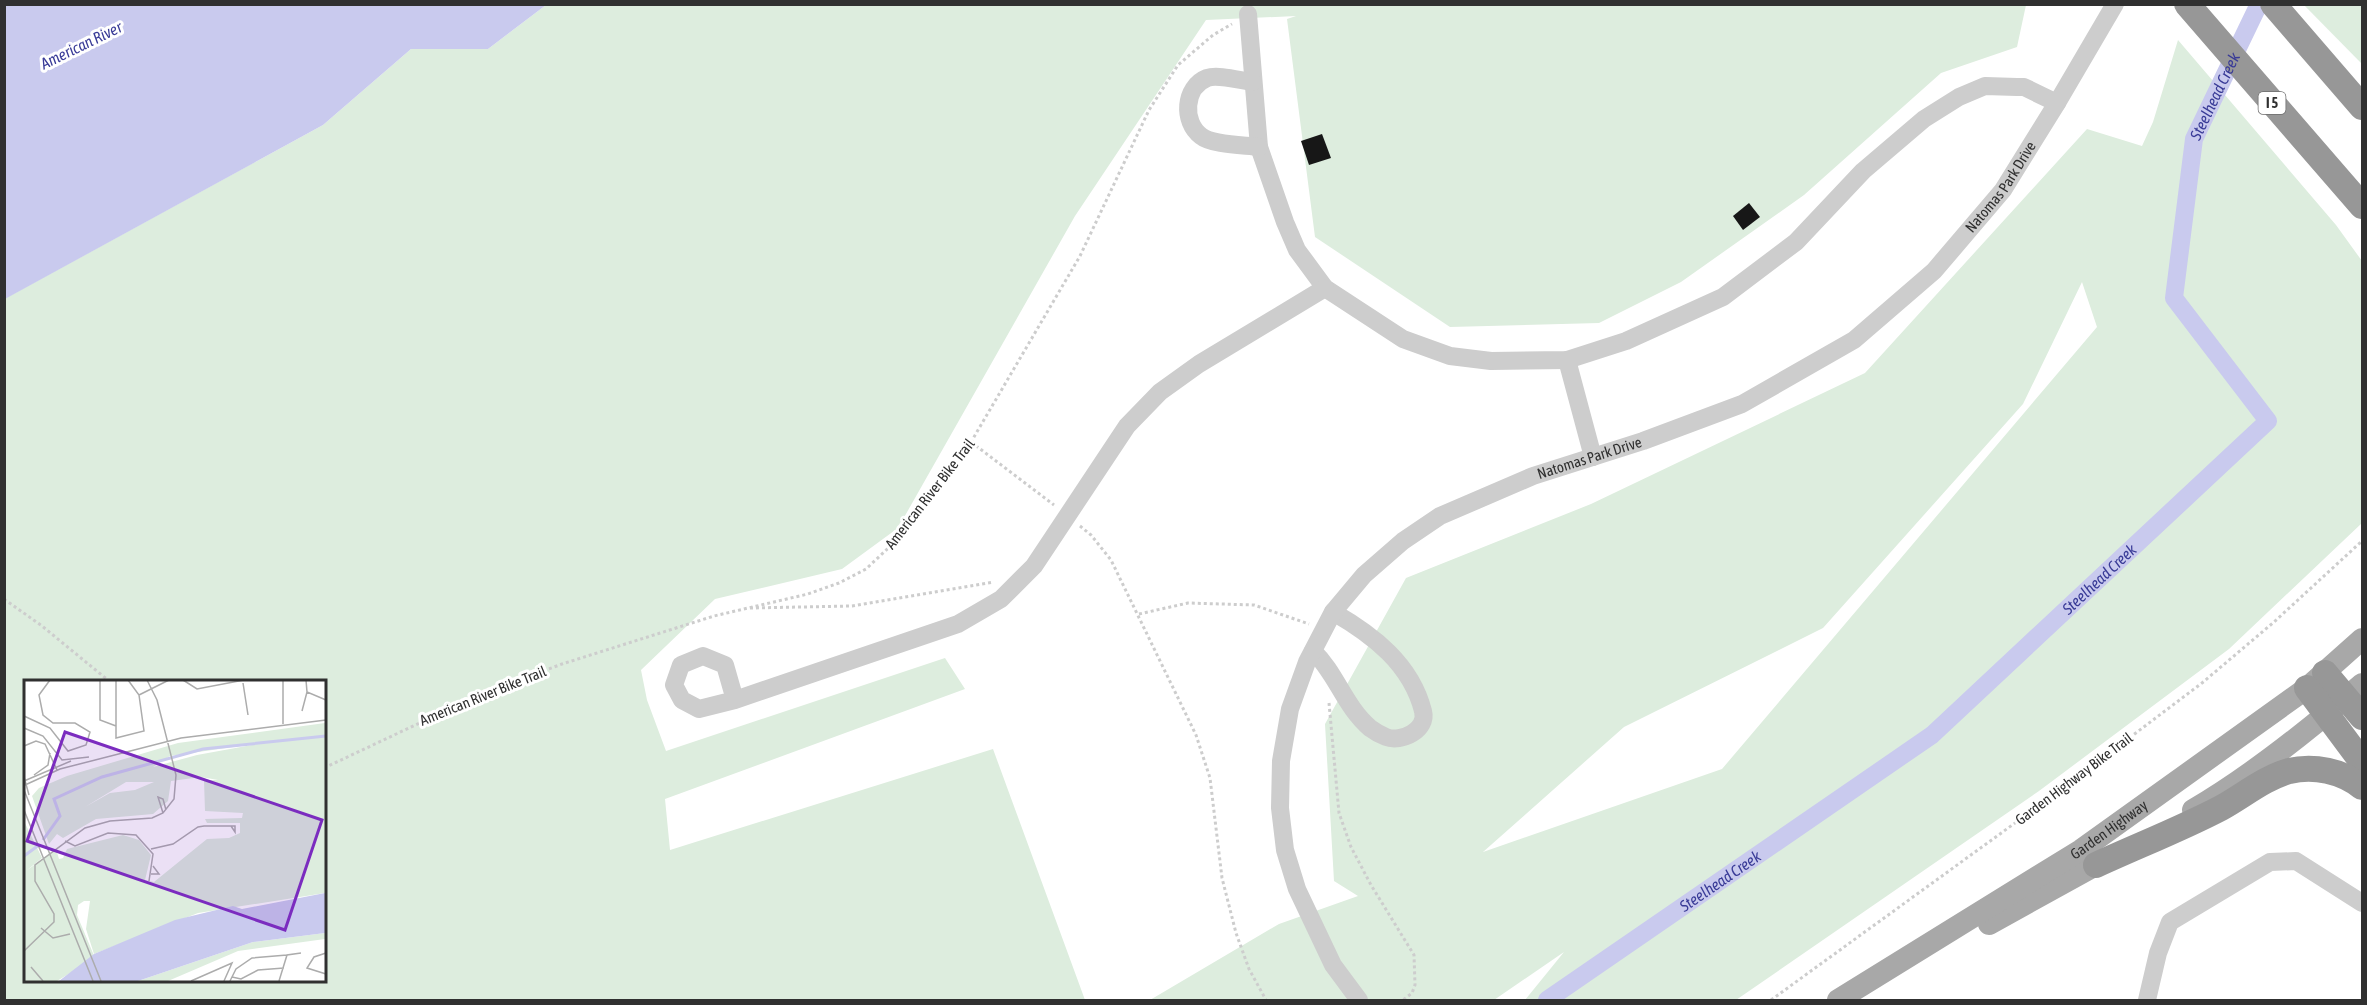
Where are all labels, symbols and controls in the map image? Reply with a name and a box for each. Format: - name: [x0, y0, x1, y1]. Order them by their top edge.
- water label: American River: [36, 17, 126, 73]
- water label: Steelhead Creek: [2186, 49, 2244, 143]
- road number: I 5: [2258, 92, 2286, 114]
- street label: Natomas Park Drive: [1962, 138, 2039, 236]
- street label: Natomas Park Drive: [1535, 433, 1644, 482]
- street label: American River Bike Trail: [881, 435, 978, 552]
- water label: Steelhead Creek: [2058, 539, 2140, 618]
- street label: American River Bike Trail: [417, 662, 549, 729]
- inset map: [24, 680, 326, 981]
- street label: Garden Highway Bike Trail: [2012, 729, 2136, 829]
- street label: Garden Highway: [2066, 797, 2150, 863]
- water label: Steelhead Creek: [1675, 846, 1765, 916]

